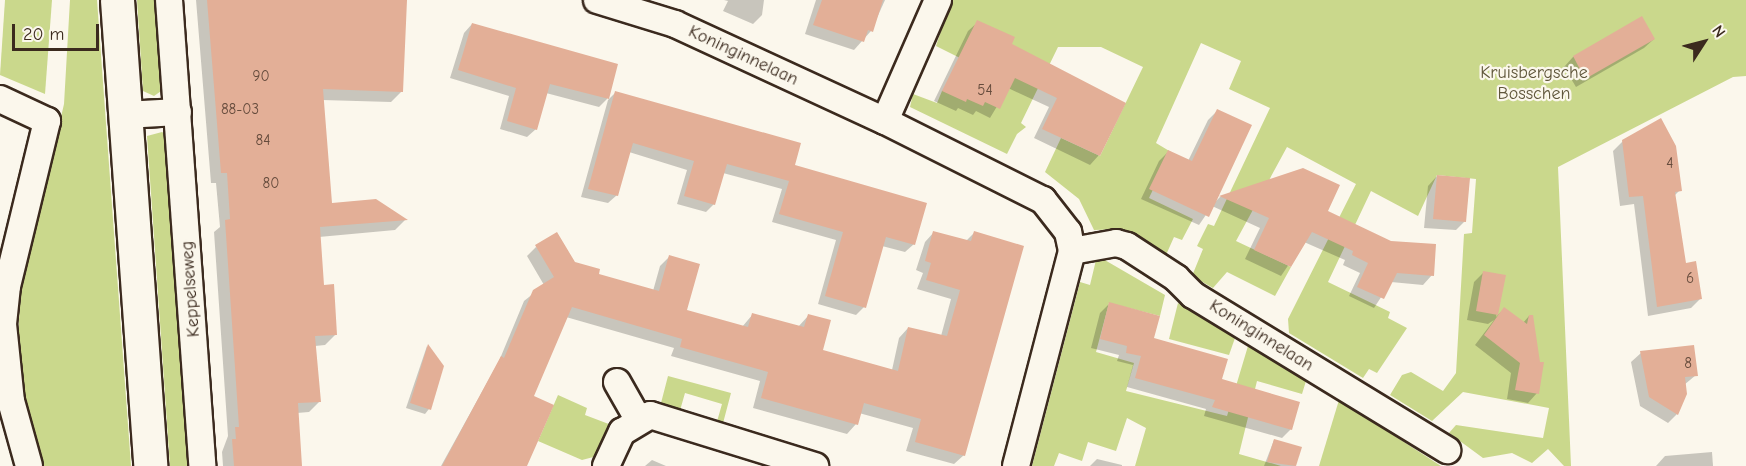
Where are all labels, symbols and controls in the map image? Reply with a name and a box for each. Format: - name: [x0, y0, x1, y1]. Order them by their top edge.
- scale bar: [15, 12, 102, 50]
- north arrow: [1674, 12, 1734, 72]
- street label: Koninginnelaan: [685, 21, 801, 91]
- text: N: [1708, 22, 1729, 41]
- text: 20 m: [23, 24, 64, 45]
- park label: Kruisbergsche Bosschen: [1480, 63, 1588, 106]
- house number: 90: [252, 68, 270, 86]
- house number: 54: [977, 82, 993, 100]
- house number: 88-03: [221, 101, 259, 119]
- house number: 84: [256, 132, 270, 150]
- house number: 4: [1666, 155, 1674, 173]
- house number: 80: [263, 175, 279, 193]
- street label: Keppelseweg: [177, 240, 205, 338]
- house number: 6: [1686, 270, 1694, 288]
- street label: Koninginnelaan: [1205, 295, 1317, 377]
- house number: 8: [1684, 355, 1692, 373]

